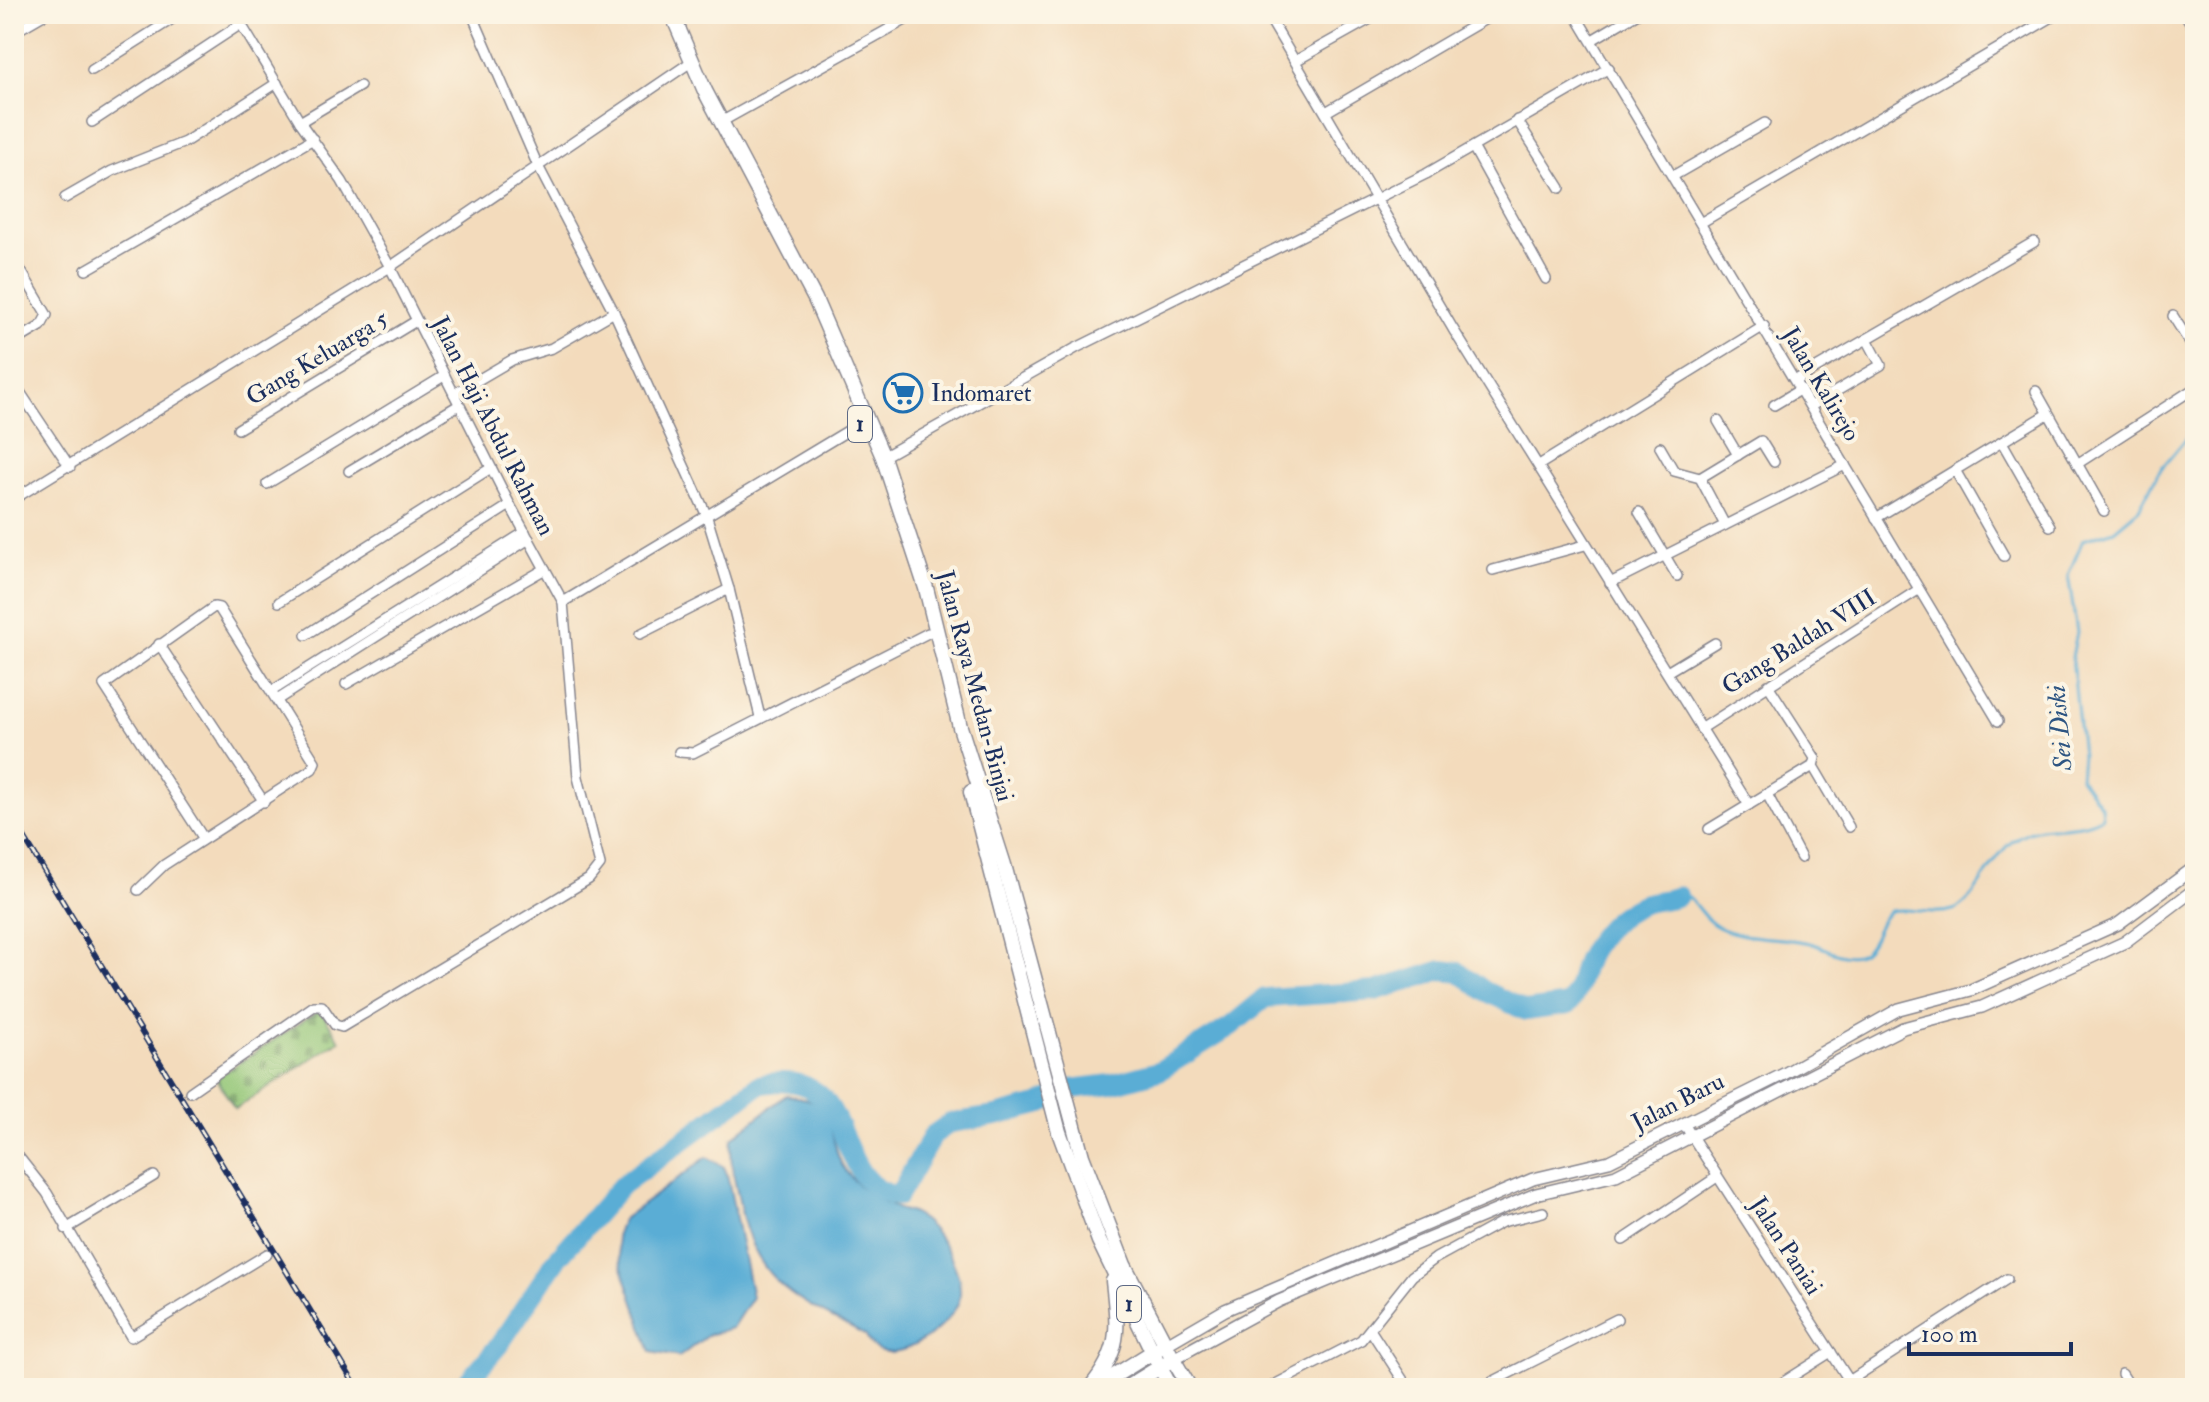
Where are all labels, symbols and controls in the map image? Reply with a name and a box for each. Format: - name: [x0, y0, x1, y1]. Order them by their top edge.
- street label: Gang Keluarga 5: [240, 303, 394, 413]
- street label: Jalan Haji Abdul Rahman: [424, 310, 562, 541]
- street label: Jalan Kalirejo: [1774, 320, 1867, 447]
- supermarket icon: Indomaret: [882, 372, 924, 414]
- place label: Indomaret: [931, 378, 1032, 409]
- road number: 1: [848, 406, 872, 442]
- street label: Jalan Raya Medan-Binjai: [929, 566, 1021, 805]
- street label: Gang Baldah VIII: [1716, 582, 1882, 702]
- water label: Sei Diski: [2040, 684, 2080, 773]
- street label: Jalan Baru: [1626, 1066, 1729, 1139]
- street label: Jalan Paniai: [1742, 1190, 1829, 1301]
- road number: 1: [1117, 1286, 1141, 1322]
- scale bar: [1909, 1306, 2071, 1356]
- text: 100 m: [1921, 1319, 1978, 1350]

